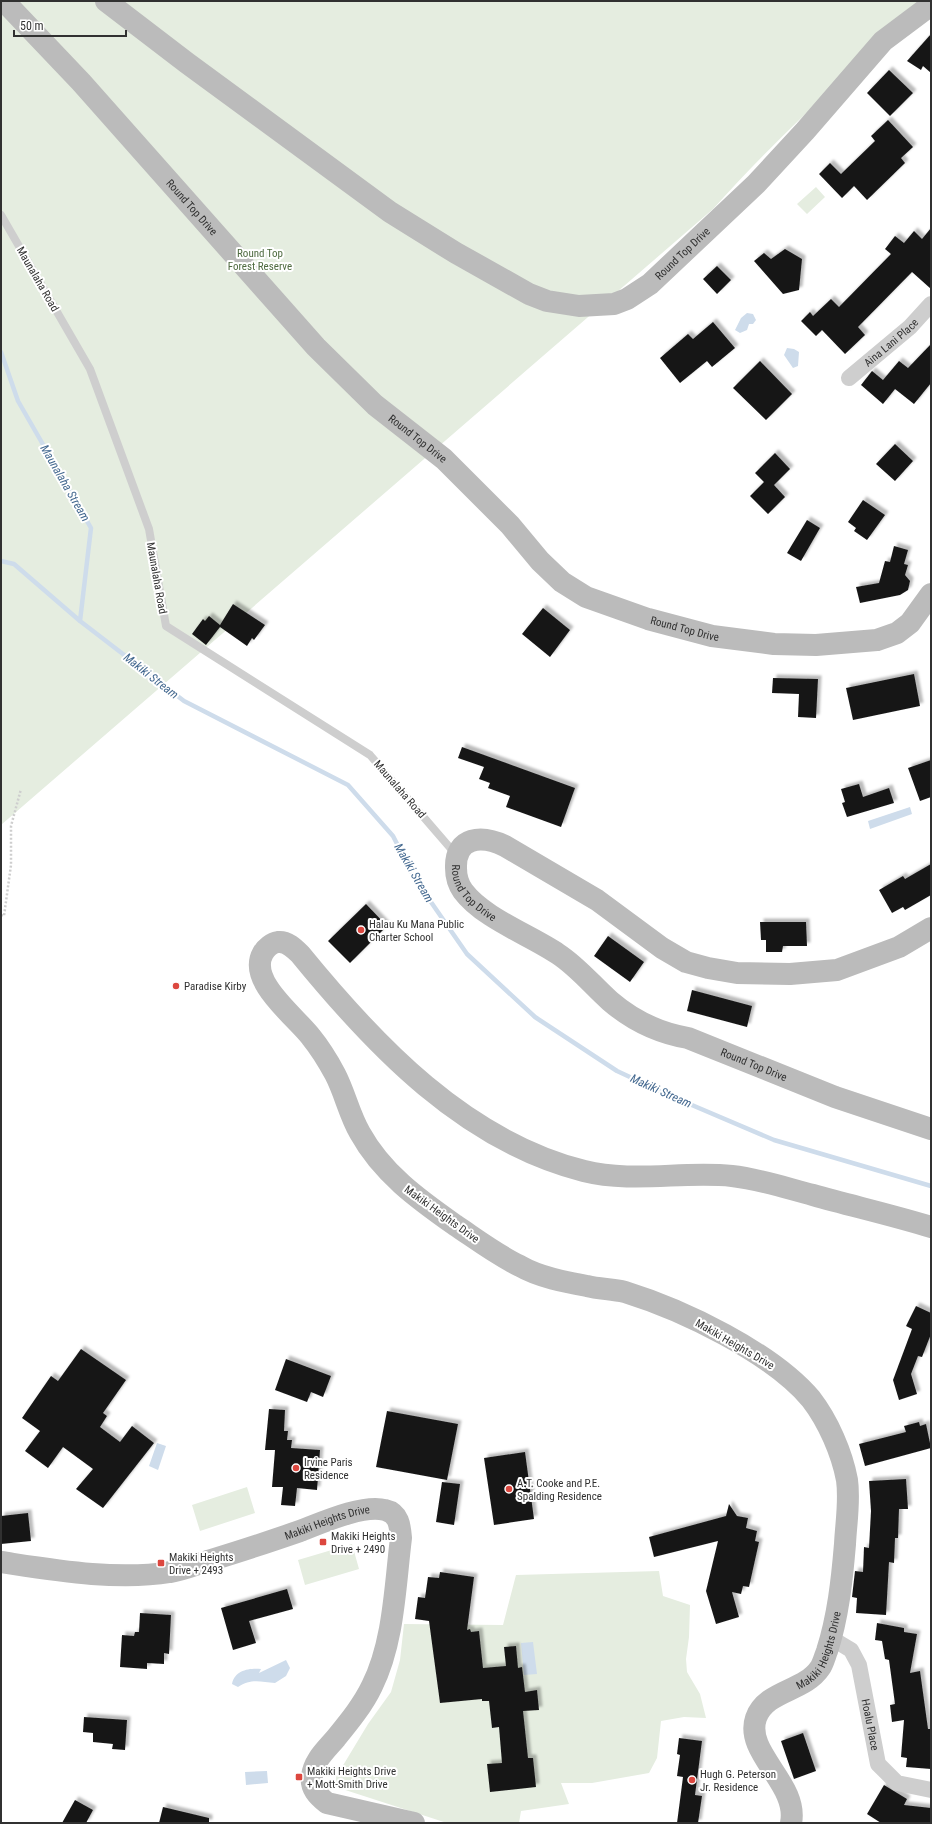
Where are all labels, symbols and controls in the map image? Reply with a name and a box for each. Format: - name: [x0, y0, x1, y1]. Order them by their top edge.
- scale bar: [14, 12, 126, 38]
- text: 50 m: [20, 19, 44, 33]
- street label: Round Top Drive: [163, 177, 220, 238]
- street label: Round Top Drive: [653, 225, 713, 283]
- street label: Maunalaha Road: [14, 245, 61, 314]
- park label: Round Top Forest Reserve: [228, 247, 292, 273]
- street label: Aina Lani Place: [862, 316, 921, 370]
- street label: Round Top Drive: [386, 412, 449, 466]
- water label: Maunalaha Stream: [37, 442, 93, 524]
- street label: Maunalaha Road: [144, 541, 169, 615]
- street label: Round Top Drive: [649, 614, 720, 644]
- water label: Makiki Stream: [121, 650, 181, 702]
- street label: Maunalaha Road: [371, 758, 428, 821]
- water label: Makiki Stream: [392, 841, 437, 905]
- street label: Round Top Drive: [449, 864, 498, 924]
- place label: Halau Ku Mana Public Charter School: [369, 918, 464, 944]
- marker: Halau Ku Mana Public Charter School: [356, 925, 366, 935]
- place label: Paradise Kirby: [184, 980, 247, 993]
- marker: Paradise Kirby: [171, 981, 181, 991]
- street label: Round Top Drive: [719, 1046, 789, 1084]
- water label: Makiki Stream: [628, 1071, 694, 1111]
- street label: Makiki Heights Drive: [402, 1183, 482, 1246]
- street label: Makiki Heights Drive: [693, 1317, 777, 1372]
- place label: Irvine Paris Residence: [304, 1456, 353, 1482]
- marker: Irvine Paris Residence: [291, 1463, 301, 1473]
- place label: A.T. Cooke and P.E. Spalding Residence: [517, 1477, 602, 1503]
- marker: A.T. Cooke and P.E. Spalding Residence: [504, 1484, 514, 1494]
- street label: Makiki Heights Drive: [283, 1503, 371, 1543]
- place label: Makiki Heights Drive + 2490: [331, 1530, 396, 1556]
- marker: Makiki Heights Drive + 2490: [318, 1537, 328, 1547]
- place label: Makiki Heights Drive + 2493: [169, 1551, 234, 1577]
- marker: Makiki Heights Drive + 2493: [156, 1558, 166, 1568]
- street label: Makiki Heights Drive: [794, 1610, 844, 1693]
- street label: Hoalu Place: [859, 1698, 881, 1752]
- place label: Makiki Heights Drive + Mott-Smith Drive: [307, 1765, 396, 1791]
- place label: Hugh G. Peterson Jr. Residence: [700, 1768, 776, 1794]
- marker: Makiki Heights Drive + Mott-Smith Drive: [294, 1772, 304, 1782]
- marker: Hugh G. Peterson Jr. Residence: [687, 1775, 697, 1785]

